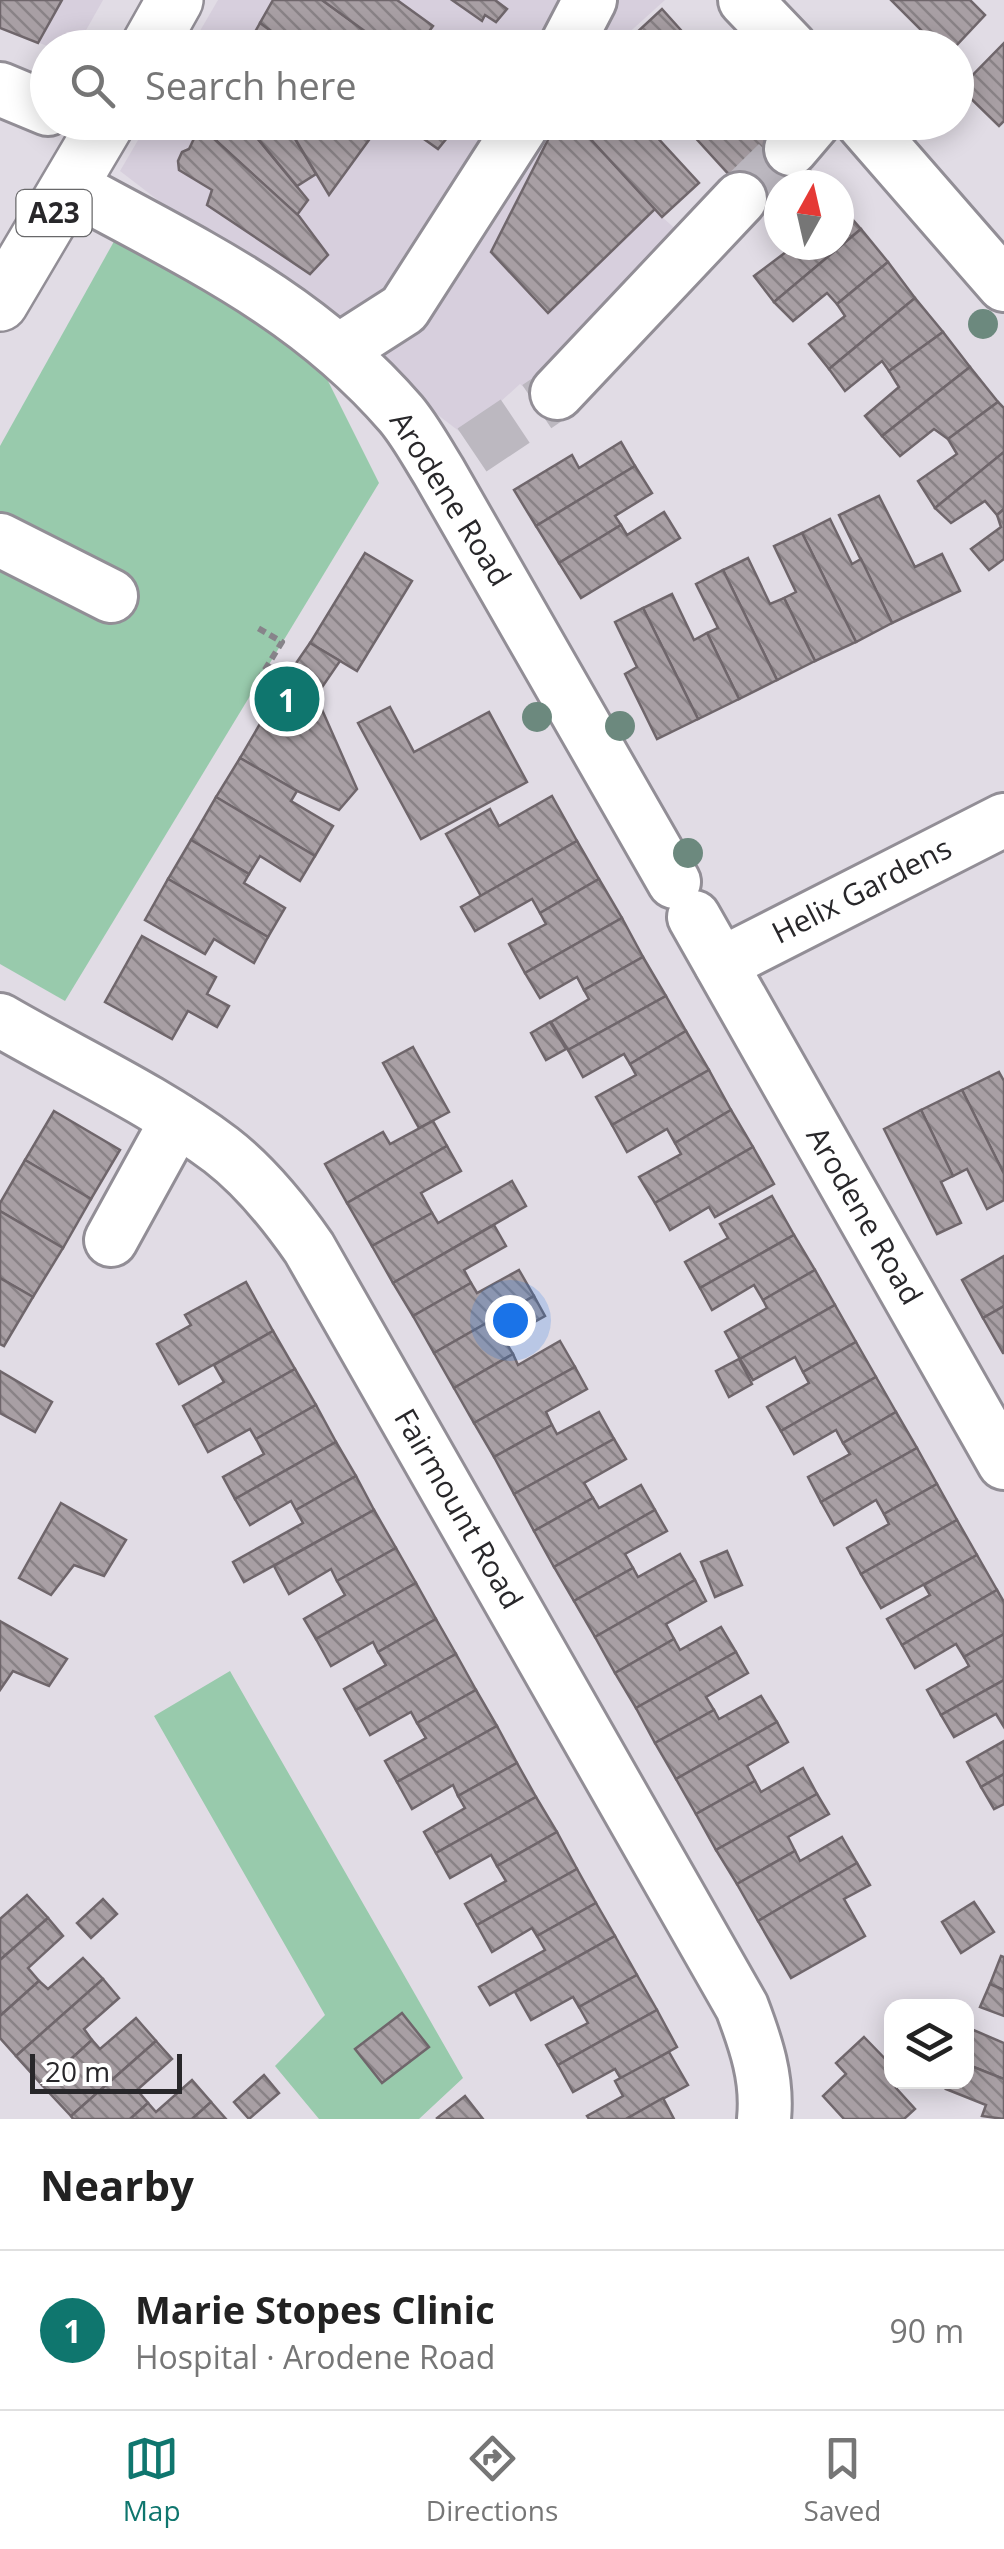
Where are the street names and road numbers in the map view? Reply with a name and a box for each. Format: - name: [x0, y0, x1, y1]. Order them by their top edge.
- road number: A23: [17, 190, 92, 236]
- street label: Arodene Road: [381, 403, 521, 593]
- street label: Helix Gardens: [765, 827, 958, 952]
- street label: Arodene Road: [798, 1119, 933, 1312]
- street label: Fairmount Road: [385, 1401, 533, 1616]

